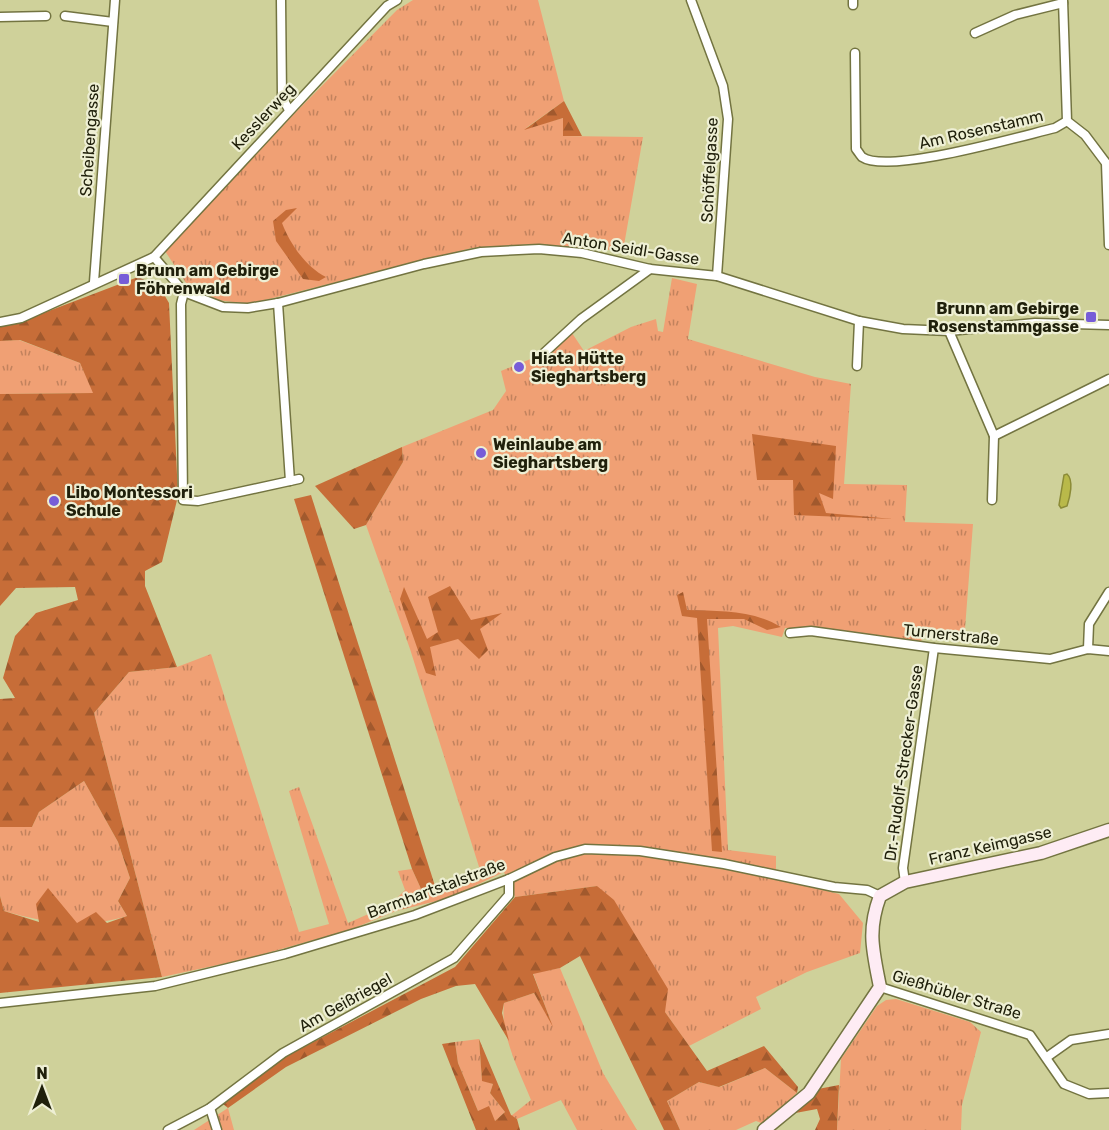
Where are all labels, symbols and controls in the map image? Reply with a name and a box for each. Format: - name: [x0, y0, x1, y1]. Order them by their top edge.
- street label: Kesslerweg: [228, 79, 299, 154]
- street label: Scheibengasse: [76, 83, 103, 197]
- street label: Am Rosenstamm: [917, 106, 1045, 153]
- street label: Schöffelgasse: [697, 117, 722, 223]
- street label: Anton Seidl-Gasse: [561, 228, 701, 269]
- place label: Brunn am Gebirge Föhrenwald: [136, 261, 279, 298]
- marker: Brunn am Gebirge Föhrenwald: [117, 272, 131, 286]
- place label: Brunn am Gebirge Rosenstammgasse: [928, 299, 1079, 336]
- marker: Brunn am Gebirge Rosenstammgasse: [1084, 310, 1098, 324]
- place label: Hiata Hütte Sieghartsberg: [531, 349, 646, 386]
- marker: Hiata Hütte Sieghartsberg: [512, 360, 526, 374]
- place label: Weinlaube am Sieghartsberg: [493, 435, 608, 472]
- marker: Weinlaube am Sieghartsberg: [474, 446, 488, 460]
- place label: Libo Montessori Schule: [66, 483, 193, 520]
- marker: Libo Montessori Schule: [47, 494, 61, 508]
- street label: Turnerstraße: [902, 620, 1000, 649]
- street label: Dr.-Rudolf-Strecker-Gasse: [880, 664, 927, 862]
- street label: Franz Keimgasse: [927, 822, 1053, 869]
- street label: Barmhartstalstraße: [365, 855, 508, 922]
- street label: Gießhübler Straße: [890, 966, 1024, 1023]
- street label: Am Geißriegel: [295, 969, 395, 1036]
- north arrow: [12, 1058, 72, 1118]
- text: N: [36, 1064, 48, 1083]

